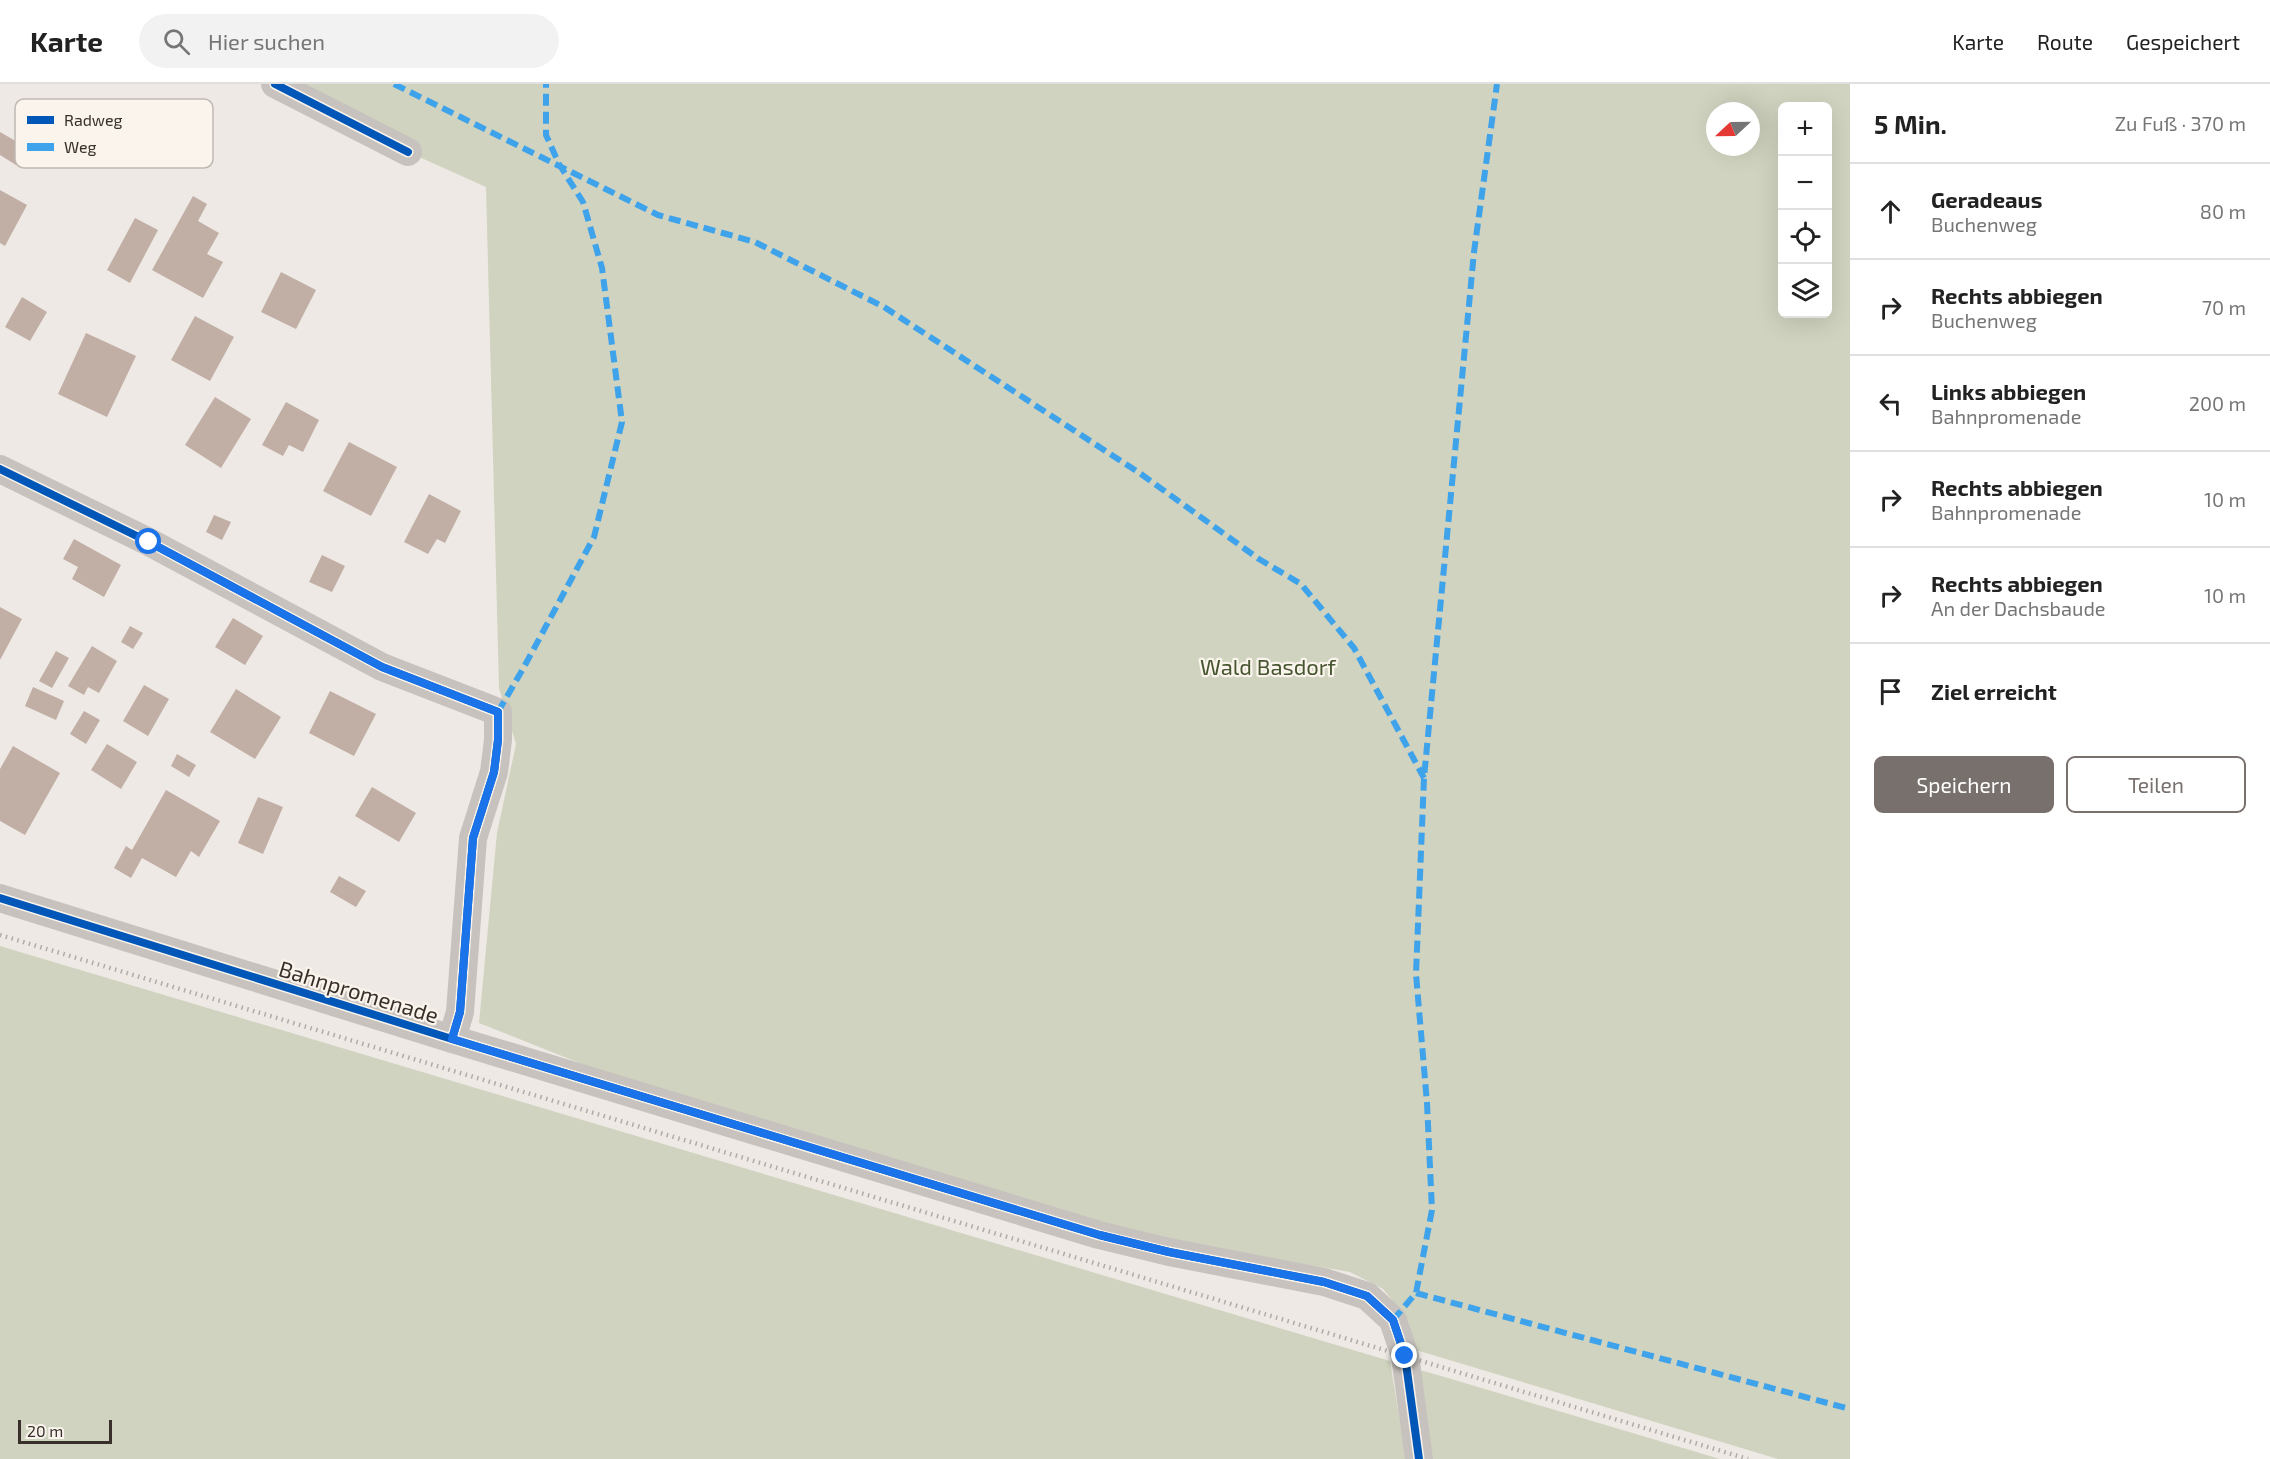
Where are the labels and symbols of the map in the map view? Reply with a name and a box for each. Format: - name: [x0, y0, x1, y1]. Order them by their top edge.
- legend: [15, 99, 213, 168]
- north arrow: [1706, 102, 1760, 156]
- text: Radweg: [64, 110, 123, 129]
- text: Weg: [64, 137, 96, 156]
- route start: [135, 528, 161, 554]
- park label: Wald Basdorf: [1200, 653, 1337, 679]
- street label: Bahnpromenade: [276, 954, 442, 1028]
- route end: [1391, 1342, 1417, 1368]
- scale bar: [18, 1417, 112, 1444]

